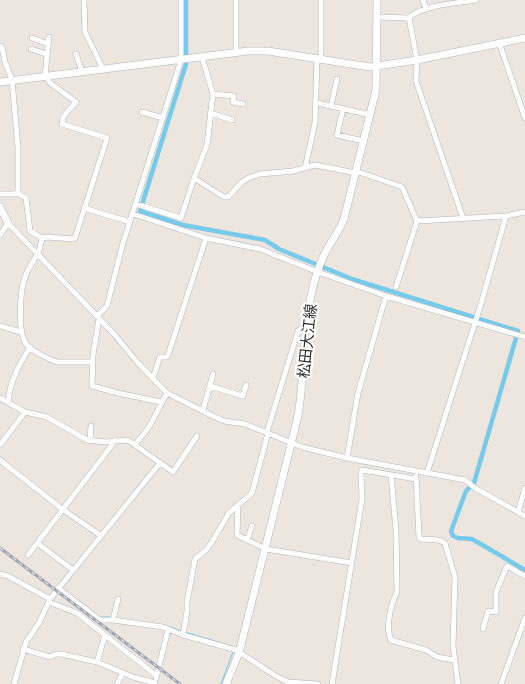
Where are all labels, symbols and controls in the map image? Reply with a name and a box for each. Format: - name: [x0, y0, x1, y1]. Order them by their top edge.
- street label: 松田大江線: [295, 303, 319, 379]

